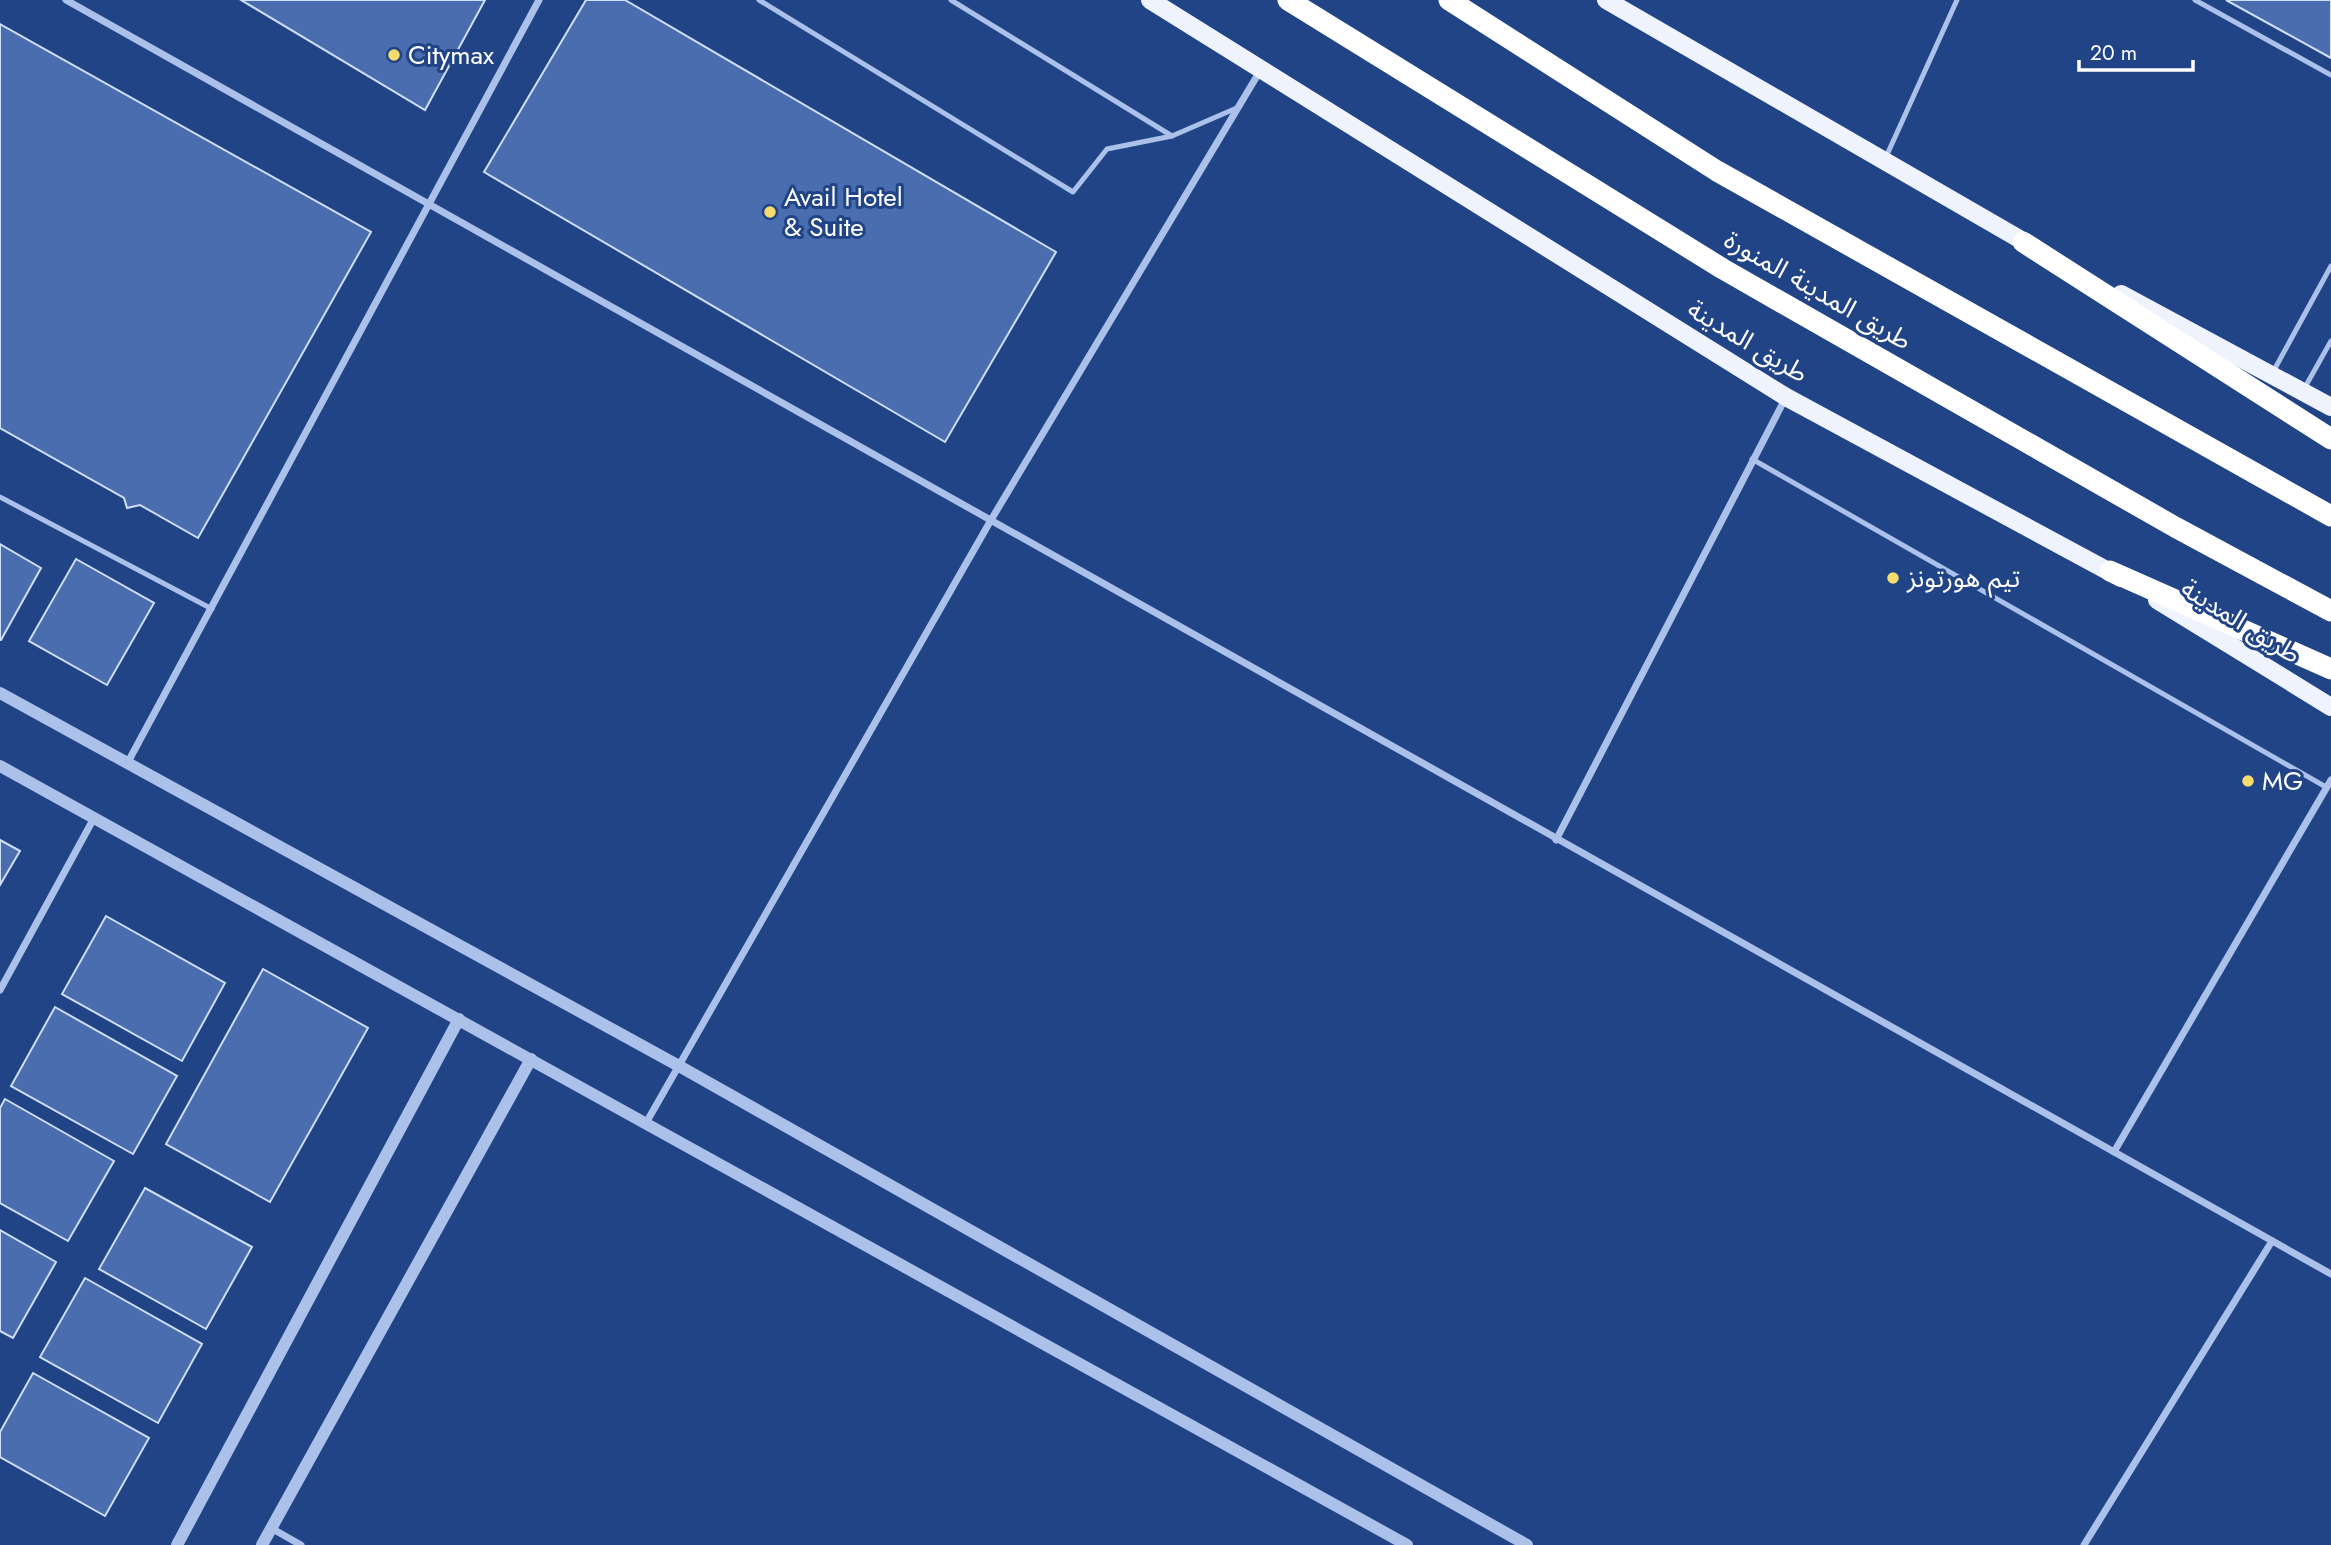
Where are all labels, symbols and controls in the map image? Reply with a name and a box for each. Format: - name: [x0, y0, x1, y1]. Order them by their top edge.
- scale bar: [2079, 28, 2193, 72]
- place label: Citymax: [408, 36, 494, 74]
- text: 20 m: [2090, 38, 2137, 68]
- marker: Citymax: [386, 47, 402, 63]
- place label: Avail Hotel & Suite: [784, 178, 903, 246]
- marker: Avail Hotel & Suite: [762, 204, 778, 220]
- street label: طريق المدينة المنورة: [1719, 224, 1917, 356]
- street label: طريق المدينة: [1682, 293, 1814, 389]
- place label: تيم هورتونز: [1906, 559, 2020, 598]
- street label: طريق المدينة: [2174, 569, 2308, 673]
- marker: تيم هورتونز: [1885, 570, 1901, 586]
- place label: MG: [2262, 762, 2303, 800]
- marker: MG: [2240, 773, 2256, 789]

